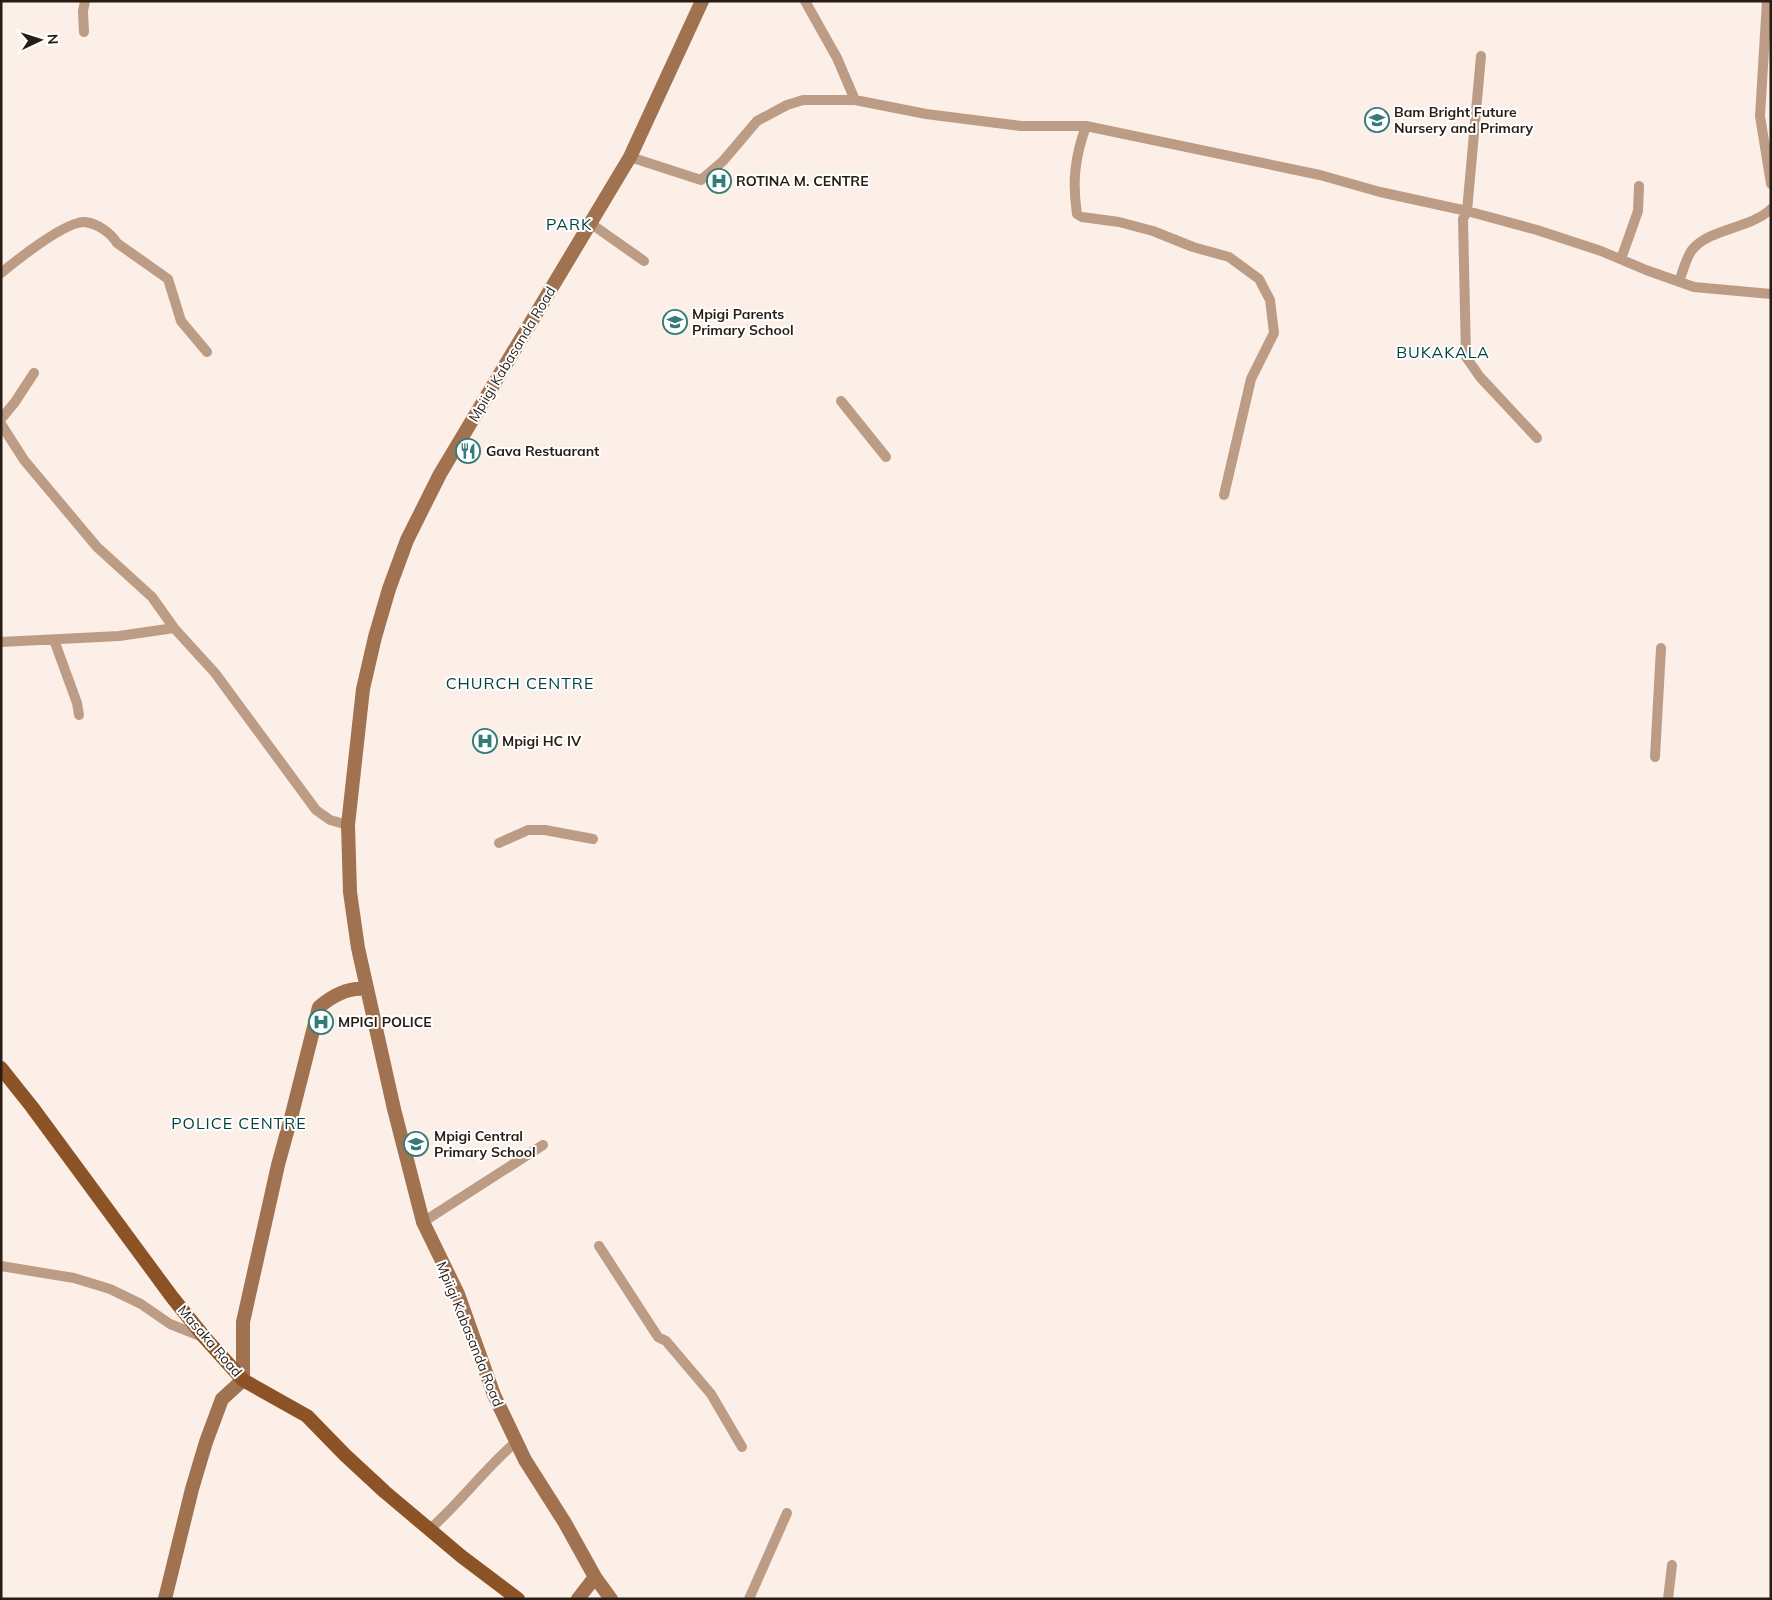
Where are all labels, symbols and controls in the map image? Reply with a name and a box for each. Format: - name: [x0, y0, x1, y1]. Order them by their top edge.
- north arrow: [15, 15, 65, 65]
- text: N: [44, 33, 62, 45]
- place label: Bam Bright Future Nursery and Primary: [1394, 103, 1534, 137]
- school or university icon: Bam Bright Future Nursery and Primary: [1364, 107, 1390, 133]
- hospital icon: ROTINA M. CENTRE: [706, 168, 732, 194]
- place label: ROTINA M. CENTRE: [736, 172, 869, 190]
- district label: PARK: [546, 214, 592, 234]
- street label: Mpiigi Kabasanda Road: [464, 283, 560, 425]
- place label: Mpigi Parents Primary School: [692, 305, 794, 339]
- school or university icon: Mpigi Parents Primary School: [662, 309, 688, 335]
- district label: BUKAKALA: [1396, 342, 1490, 362]
- restaurant icon: Gava Restuarant: [455, 438, 481, 464]
- place label: Gava Restuarant: [486, 442, 600, 460]
- district label: CHURCH CENTRE: [446, 673, 594, 693]
- hospital icon: Mpigi HC IV: [472, 728, 498, 754]
- place label: Mpigi HC IV: [502, 732, 582, 750]
- hospital icon: MPIGI POLICE: [308, 1009, 334, 1035]
- place label: MPIGI POLICE: [338, 1013, 432, 1031]
- district label: POLICE CENTRE: [171, 1113, 307, 1133]
- place label: Mpigi Central Primary School: [434, 1127, 536, 1161]
- school or university icon: Mpigi Central Primary School: [403, 1131, 429, 1157]
- street label: Mpiigi Kabasanda Road: [433, 1259, 507, 1409]
- street label: Masaka Road: [174, 1301, 246, 1381]

